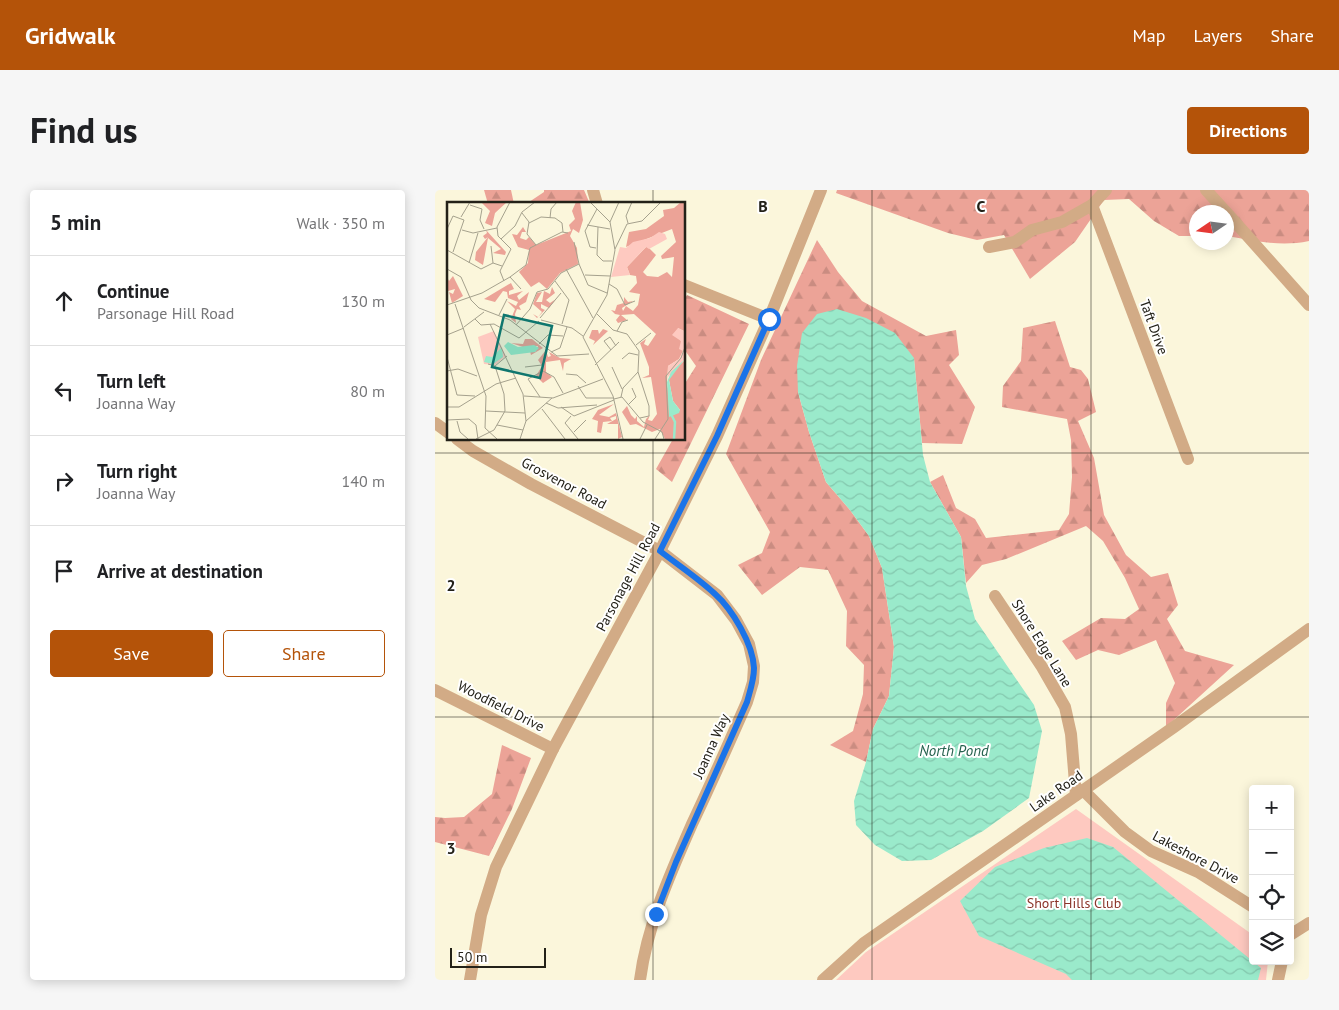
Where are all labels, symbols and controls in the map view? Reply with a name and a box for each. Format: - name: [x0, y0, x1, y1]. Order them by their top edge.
- text: Gridwalk: [25, 20, 115, 51]
- text: Map: [1133, 24, 1165, 47]
- text: Layers: [1193, 24, 1242, 47]
- text: Share: [1270, 24, 1314, 47]
- text: Find us: [30, 107, 138, 153]
- button: Directions: [1187, 107, 1309, 154]
- text: B: [758, 196, 768, 216]
- text: C: [977, 196, 986, 216]
- inset map: [447, 202, 685, 440]
- north arrow: [1189, 205, 1234, 250]
- text: 5 min: [50, 209, 101, 236]
- text: Walk · 350 m: [296, 213, 385, 233]
- text: Continue: [97, 279, 169, 303]
- icon: ahead: [50, 287, 78, 315]
- text: 130 m: [342, 291, 385, 311]
- street label: Taft Drive: [1136, 297, 1172, 357]
- text: Parsonage Hill Road: [97, 303, 234, 323]
- route start: [758, 308, 781, 331]
- text: Turn left: [97, 369, 166, 393]
- icon: left: [50, 377, 78, 405]
- text: 80 m: [350, 381, 385, 401]
- text: Joanna Way: [97, 393, 176, 413]
- street label: Grosvenor Road: [518, 453, 610, 513]
- text: Turn right: [97, 459, 177, 483]
- icon: right: [50, 467, 78, 495]
- text: 140 m: [342, 471, 385, 491]
- text: Joanna Way: [97, 483, 176, 503]
- street label: Parsonage Hill Road: [592, 520, 664, 634]
- icon: arrive: [50, 557, 78, 585]
- text: Arrive at destination: [97, 559, 263, 583]
- text: 2: [446, 575, 456, 595]
- street label: Shore Edge Lane: [1008, 596, 1076, 690]
- button: Save: [50, 630, 213, 677]
- button: Share: [223, 630, 385, 677]
- street label: Woodfield Drive: [455, 676, 547, 736]
- street label: Joanna Way: [688, 711, 733, 782]
- water label: North Pond: [919, 741, 989, 760]
- street label: Lake Road: [1026, 766, 1086, 816]
- map controls: [1249, 785, 1294, 965]
- button: +: [1249, 785, 1294, 830]
- street label: Lakeshore Drive: [1150, 827, 1242, 887]
- button: −: [1249, 830, 1294, 875]
- text: 3: [446, 838, 456, 858]
- button: locate: [1249, 875, 1294, 920]
- park label: Short Hills Club: [1027, 894, 1121, 912]
- route end: [645, 903, 668, 926]
- button: layers: [1249, 920, 1294, 965]
- scale bar: [450, 945, 546, 968]
- text: 50 m: [457, 948, 487, 966]

